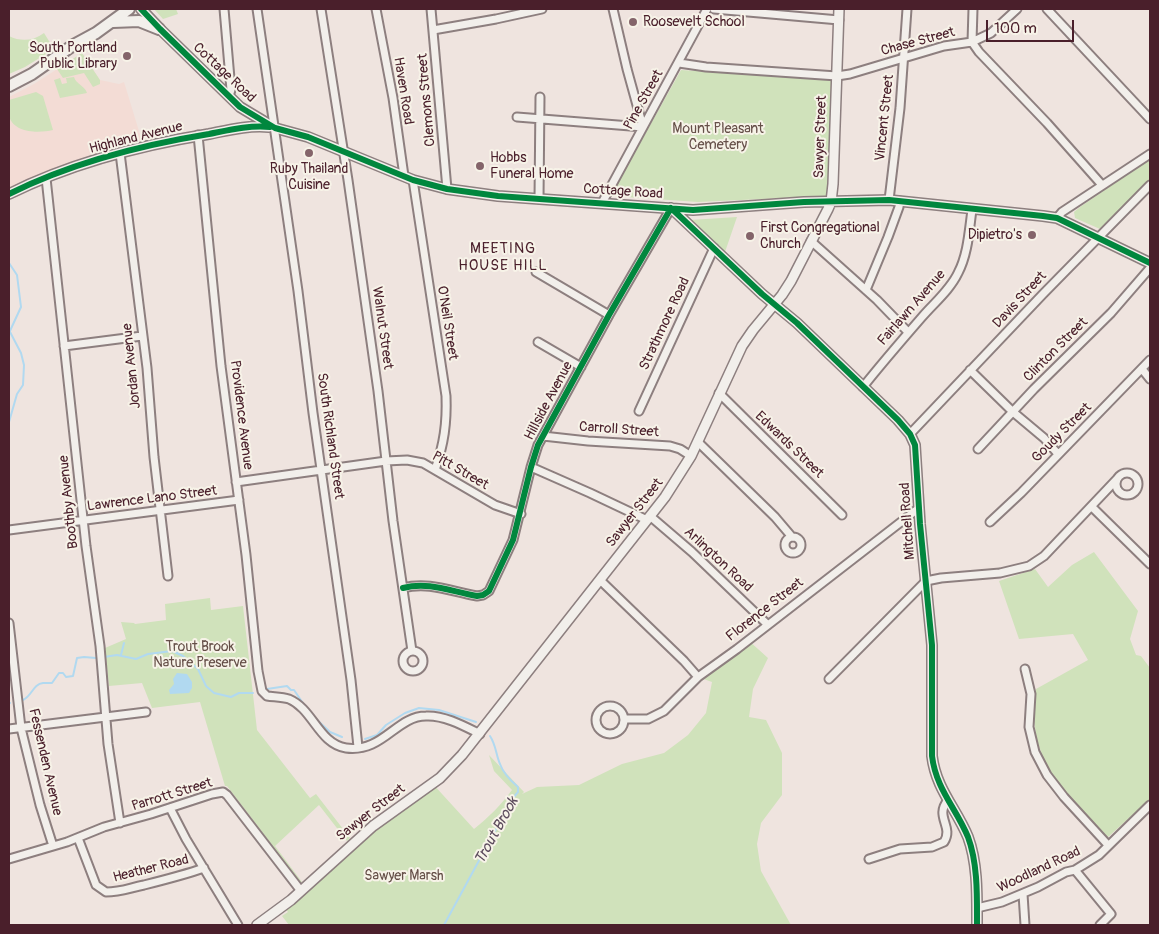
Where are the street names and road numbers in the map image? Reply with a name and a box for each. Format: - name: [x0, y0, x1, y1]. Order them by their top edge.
- street label: Chase Street: [879, 24, 957, 60]
- street label: Cottage Road: [189, 40, 259, 106]
- street label: Clemons Street: [415, 53, 439, 147]
- street label: Haven Road: [389, 56, 417, 126]
- street label: Pine Street: [621, 67, 667, 133]
- street label: Vincent Street: [872, 74, 898, 162]
- street label: Sawyer Street: [811, 95, 831, 179]
- street label: Highland Avenue: [88, 118, 184, 158]
- street label: Cottage Road: [583, 181, 663, 203]
- street label: Fairlawn Avenue: [875, 267, 949, 349]
- street label: Davis Street: [990, 268, 1050, 332]
- street label: Strathmore Road: [636, 275, 694, 373]
- street label: O'Neil Street: [433, 285, 461, 361]
- street label: Walnut Street: [368, 286, 396, 370]
- street label: Clinton Street: [1020, 314, 1092, 386]
- street label: Jordan Avenue: [119, 322, 145, 410]
- street label: Providence Avenue: [226, 359, 256, 471]
- street label: Hillside Avenue: [521, 359, 577, 443]
- street label: South Richland Street: [313, 372, 347, 500]
- street label: Goudy Street: [1029, 400, 1095, 466]
- street label: Edwards Street: [751, 408, 827, 482]
- street label: Carroll Street: [578, 419, 660, 441]
- street label: Pitt Street: [429, 448, 491, 494]
- street label: Boothby Avenue: [56, 454, 82, 550]
- street label: Sawyer Street: [603, 475, 667, 551]
- street label: Mitchell Road: [897, 482, 919, 560]
- street label: Lawrence Lano Street: [86, 483, 218, 515]
- street label: Arlington Road: [680, 524, 756, 596]
- street label: Florence Street: [723, 575, 807, 645]
- street label: Fessenden Avenue: [24, 707, 66, 817]
- street label: Parrott Street: [130, 775, 214, 815]
- street label: Sawyer Street: [333, 781, 409, 845]
- street label: Woodland Road: [995, 843, 1083, 897]
- street label: Heather Road: [111, 851, 191, 887]

